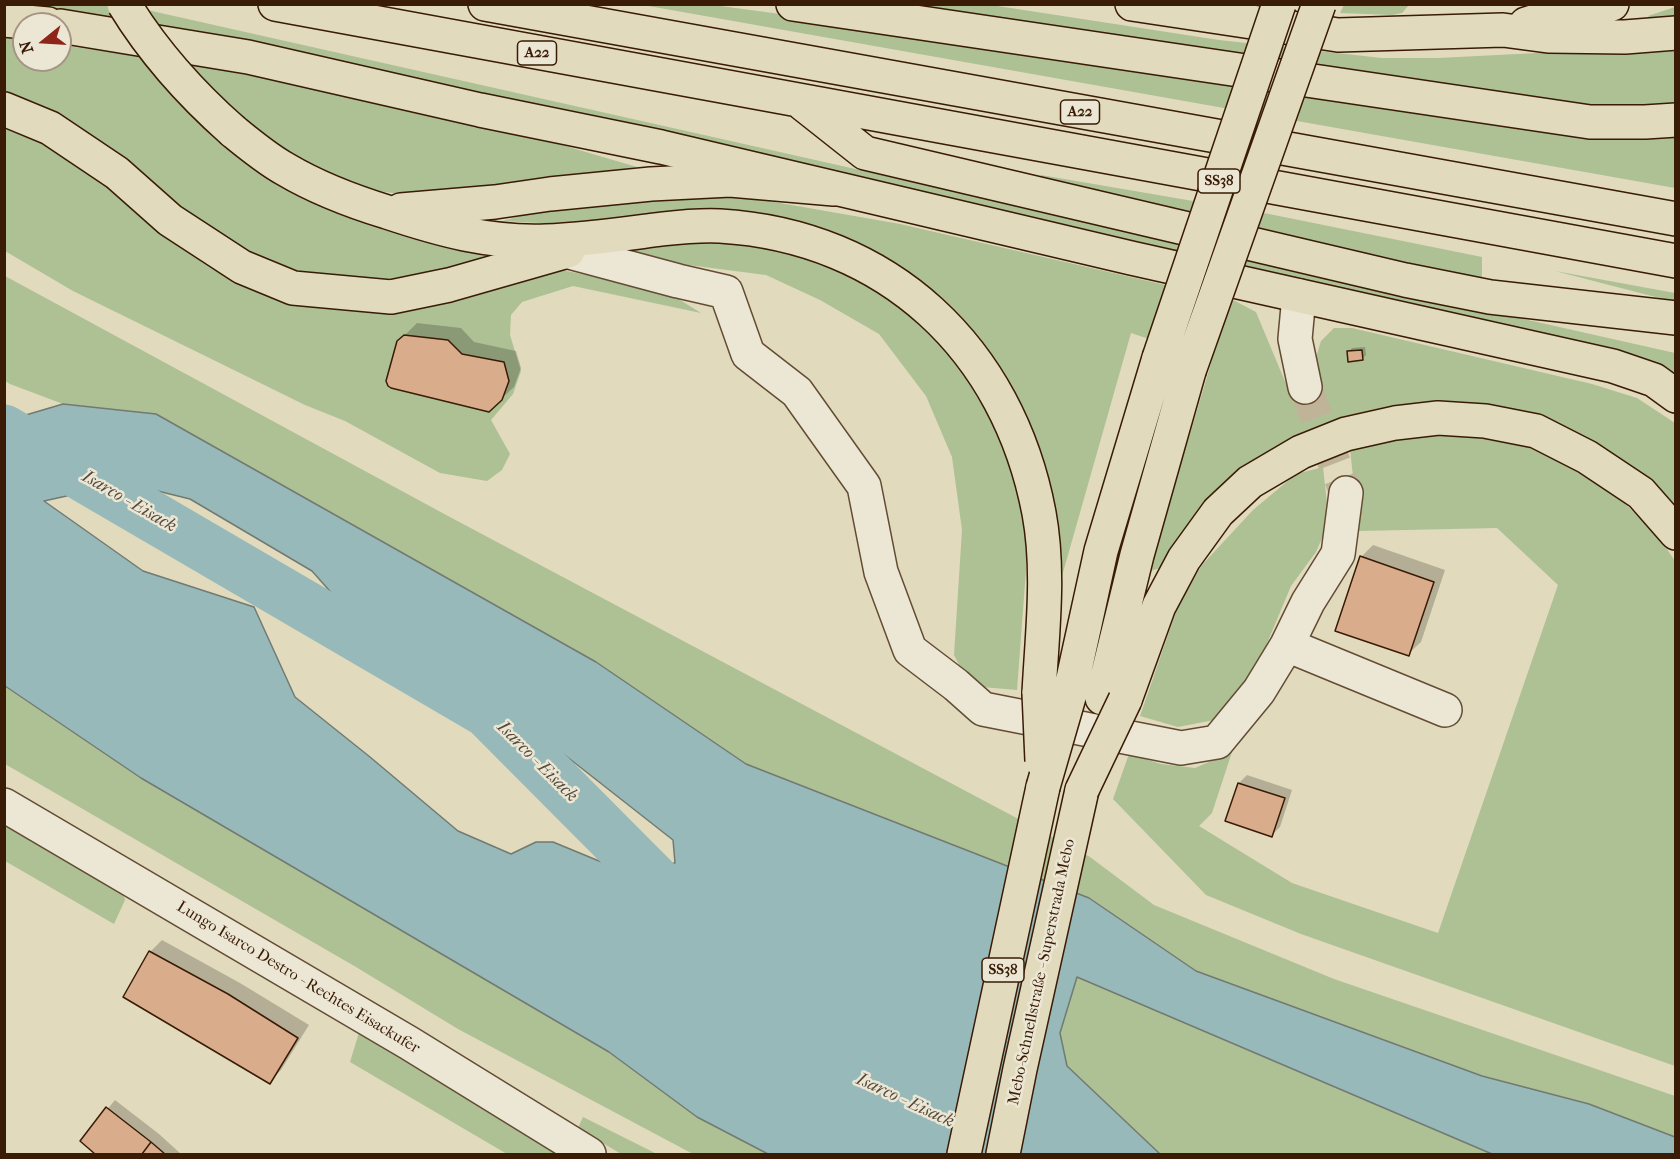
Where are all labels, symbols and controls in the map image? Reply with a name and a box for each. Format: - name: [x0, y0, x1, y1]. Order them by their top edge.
- north arrow: [12, 12, 72, 72]
- text: N: [15, 38, 37, 56]
- road number: A22: [518, 41, 556, 65]
- road number: A22: [1060, 100, 1100, 124]
- road number: SS38: [1198, 169, 1240, 193]
- water label: Isarco - Eisack: [78, 466, 180, 538]
- water label: Isarco - Eisack: [492, 717, 582, 807]
- street label: Mebo-Schnellstraße - Superstrada Mebo: [1004, 837, 1080, 1107]
- street label: Lungo Isarco Destro - Rechtes Eisackufer: [173, 898, 423, 1058]
- road number: SS38: [982, 958, 1024, 982]
- water label: Isarco - Eisack: [853, 1069, 957, 1133]

